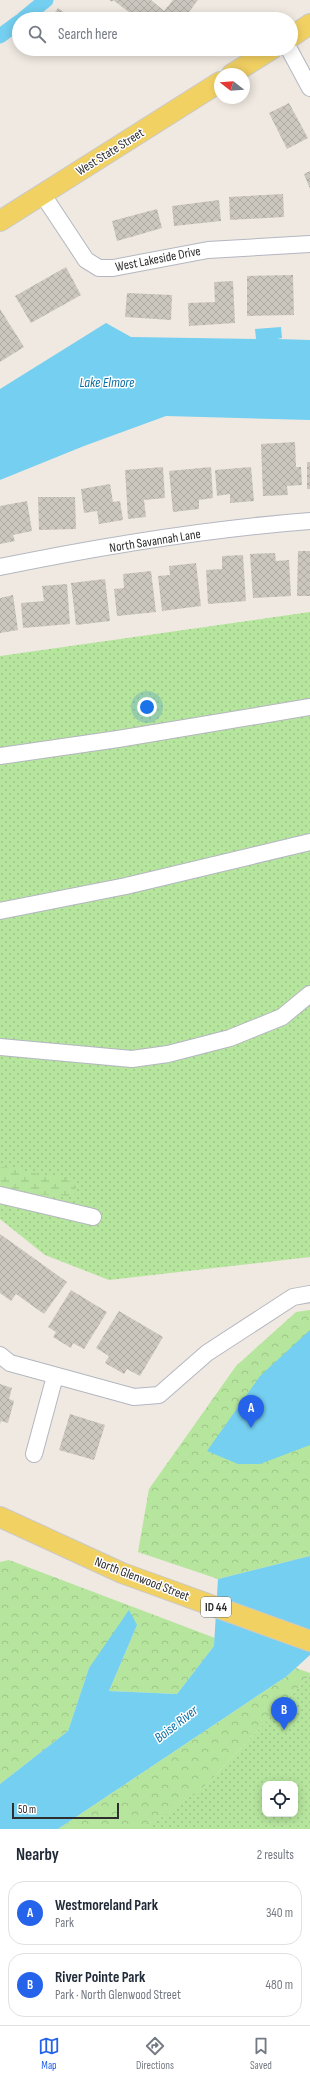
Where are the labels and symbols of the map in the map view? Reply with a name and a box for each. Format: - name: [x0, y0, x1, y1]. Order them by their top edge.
- north arrow: [214, 68, 250, 104]
- street label: West State Street: [73, 125, 147, 179]
- street label: West Lakeside Drive: [114, 243, 202, 275]
- water label: Lake Elmore: [79, 374, 135, 391]
- street label: North Savannah Lane: [108, 526, 202, 556]
- your location: [137, 697, 157, 717]
- pin: A: [238, 1395, 264, 1428]
- street label: North Glenwood Street: [92, 1554, 192, 1604]
- road number: ID 44: [201, 1597, 231, 1617]
- pin: B: [271, 1697, 297, 1730]
- water label: Boise River: [151, 1701, 202, 1746]
- scale bar: [12, 1801, 119, 1820]

